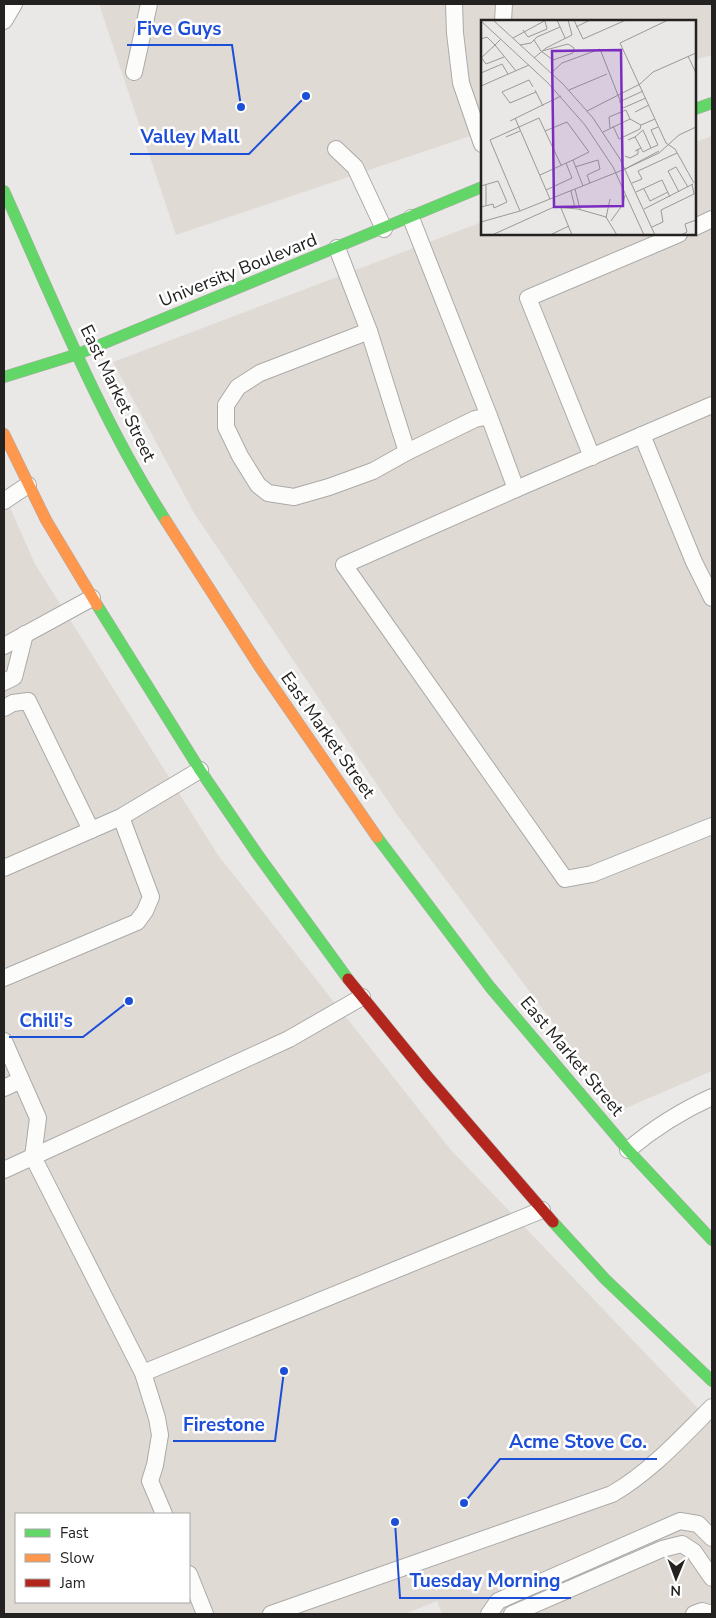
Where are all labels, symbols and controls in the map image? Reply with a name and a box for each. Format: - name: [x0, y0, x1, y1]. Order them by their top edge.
- callout: Five Guys: [127, 11, 232, 45]
- text: Five Guys: [137, 16, 221, 42]
- inset map: [481, 20, 696, 235]
- callout: Valley Mall: [130, 120, 249, 154]
- text: Valley Mall: [139, 124, 240, 150]
- street label: University Boulevard: [156, 227, 320, 313]
- street label: East Market Street: [75, 321, 162, 466]
- street label: East Market Street: [275, 667, 381, 804]
- street label: East Market Street: [515, 991, 630, 1121]
- callout: Chili's: [9, 1003, 83, 1037]
- text: Chili's: [19, 1008, 73, 1034]
- callout: Firestone: [173, 1407, 275, 1441]
- text: Firestone: [183, 1412, 265, 1438]
- callout: Acme Stove Co.: [500, 1425, 657, 1459]
- text: Acme Stove Co.: [509, 1429, 647, 1455]
- legend: [15, 1513, 190, 1603]
- text: Fast: [60, 1523, 89, 1543]
- text: Slow: [60, 1548, 95, 1568]
- north arrow: [651, 1553, 701, 1603]
- callout: Tuesday Morning: [400, 1564, 571, 1598]
- text: Tuesday Morning: [409, 1568, 561, 1594]
- text: Jam: [59, 1573, 86, 1593]
- text: N: [670, 1581, 681, 1600]

